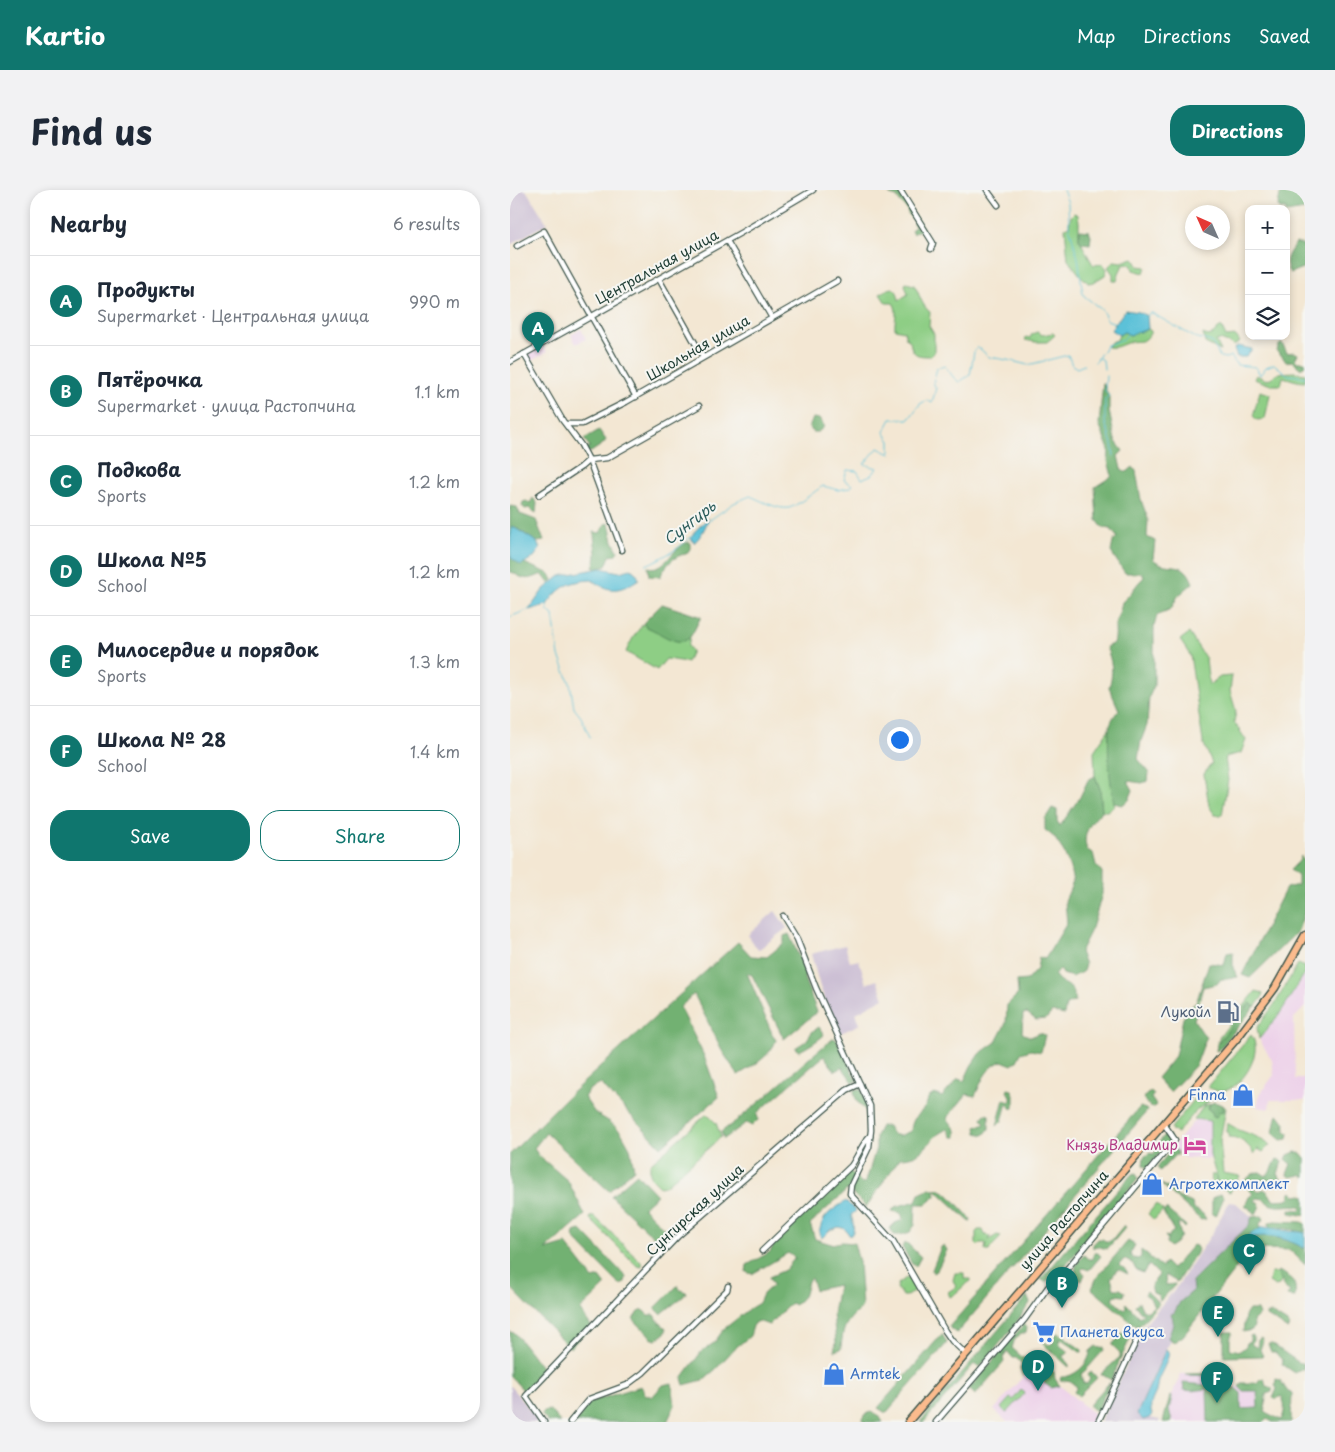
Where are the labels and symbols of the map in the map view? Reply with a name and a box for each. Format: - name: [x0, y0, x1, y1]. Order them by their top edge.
- north arrow: [1185, 205, 1230, 250]
- street label: Центральная улица: [591, 224, 722, 309]
- street label: Школьная улица: [642, 309, 754, 386]
- pin: A: [522, 312, 554, 353]
- water label: Сунгирь: [658, 493, 721, 550]
- your location: [887, 727, 913, 753]
- fuel station icon: Лукойл: [1215, 999, 1241, 1025]
- place label: Лукойл: [1161, 1001, 1211, 1022]
- shop icon: Finna: [1230, 1082, 1256, 1108]
- place label: Finna: [1188, 1084, 1226, 1105]
- hotel icon: Князь Владимир: [1182, 1132, 1208, 1158]
- place label: Князь Владимир: [1066, 1134, 1178, 1155]
- street label: Сунгирская улица: [641, 1159, 748, 1261]
- street label: улица Растопчина: [1014, 1165, 1113, 1274]
- shop icon: Агротехкомплект: [1139, 1171, 1165, 1197]
- place label: Агротехкомплект: [1169, 1173, 1289, 1194]
- pin: C: [1233, 1234, 1265, 1275]
- pin: B: [1046, 1267, 1078, 1308]
- pin: E: [1202, 1296, 1234, 1337]
- supermarket icon: Планета вкуса: [1031, 1319, 1057, 1345]
- place label: Планета вкуса: [1060, 1321, 1164, 1342]
- pin: D: [1022, 1350, 1054, 1391]
- shop icon: Armtek: [821, 1361, 847, 1387]
- pin: F: [1201, 1362, 1233, 1403]
- place label: Armtek: [850, 1363, 901, 1384]

